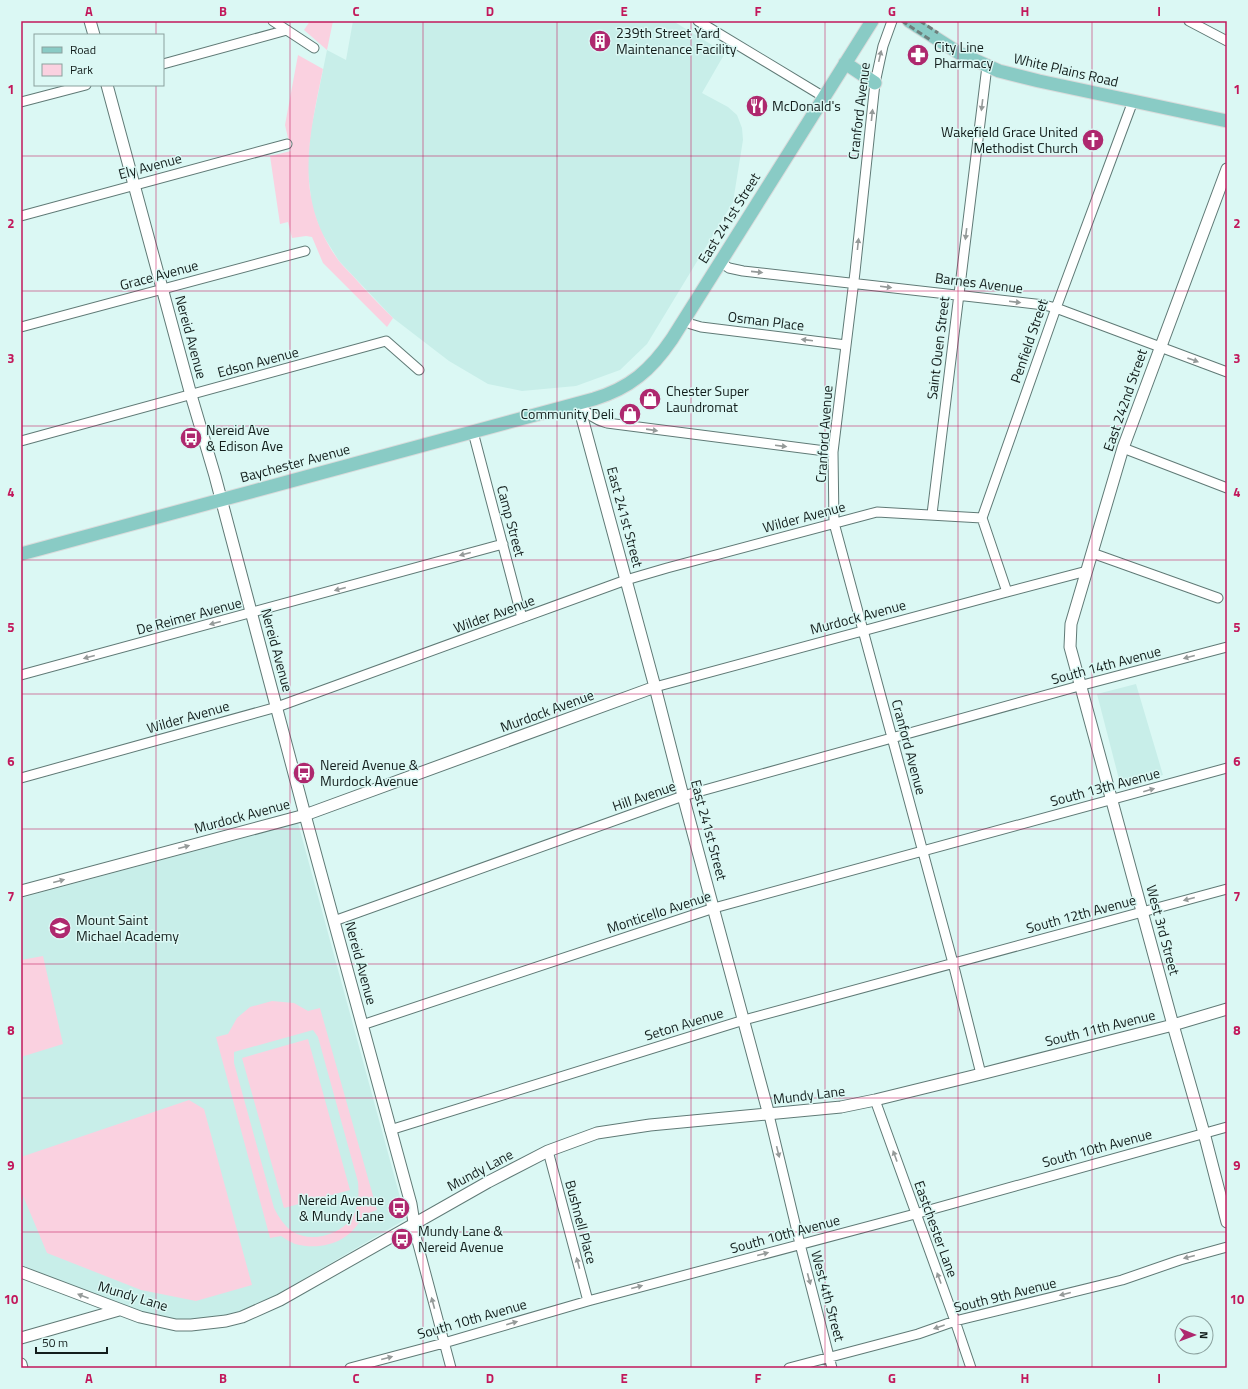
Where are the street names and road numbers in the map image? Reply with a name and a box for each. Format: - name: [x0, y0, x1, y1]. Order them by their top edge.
- street label: White Plains Road: [1012, 47, 1121, 92]
- street label: Cranford Avenue: [842, 61, 875, 161]
- street label: Ely Avenue: [116, 147, 184, 184]
- street label: East 241st Street: [692, 168, 765, 267]
- street label: Grace Avenue: [117, 254, 200, 295]
- street label: Barnes Avenue: [934, 267, 1024, 298]
- street label: Nereid Avenue: [170, 293, 213, 381]
- street label: Saint Ouen Street: [921, 295, 954, 401]
- street label: Penfield Street: [1004, 296, 1053, 386]
- street label: Osman Place: [727, 305, 805, 336]
- street label: Edson Avenue: [215, 341, 301, 382]
- street label: East 242nd Street: [1097, 346, 1152, 454]
- street label: Cranford Avenue: [810, 384, 837, 483]
- street label: Baychester Avenue: [238, 438, 352, 487]
- street label: East 241st Street: [602, 464, 649, 570]
- street label: Camp Street: [492, 483, 531, 559]
- street label: Wilder Avenue: [760, 495, 848, 538]
- street label: Wilder Avenue: [450, 589, 537, 638]
- street label: De Reimer Avenue: [134, 591, 244, 640]
- street label: Murdock Avenue: [808, 594, 908, 639]
- street label: Nereid Avenue: [256, 606, 299, 694]
- street label: South 14th Avenue: [1049, 640, 1163, 689]
- street label: Murdock Avenue: [497, 684, 597, 737]
- street label: Wilder Avenue: [144, 695, 232, 738]
- street label: Cranford Avenue: [887, 697, 932, 797]
- street label: South 13th Avenue: [1048, 762, 1162, 811]
- street label: Hill Avenue: [609, 775, 678, 816]
- street label: East 241st Street: [686, 777, 733, 883]
- street label: Murdock Avenue: [192, 793, 292, 838]
- street label: West 3rd Street: [1141, 882, 1186, 977]
- street label: Monticello Avenue: [604, 885, 714, 938]
- street label: South 12th Avenue: [1024, 889, 1138, 938]
- street label: Nereid Avenue: [340, 919, 383, 1007]
- street label: Seton Avenue: [642, 1002, 726, 1045]
- street label: South 11th Avenue: [1043, 1004, 1157, 1051]
- street label: Mundy Lane: [772, 1080, 846, 1109]
- street label: South 10th Avenue: [1040, 1123, 1154, 1172]
- street label: Mundy Lane: [443, 1143, 517, 1196]
- street label: Eastchester Lane: [909, 1177, 964, 1280]
- street label: Bushnell Place: [560, 1178, 603, 1266]
- street label: South 10th Avenue: [728, 1209, 842, 1258]
- street label: West 4th Street: [806, 1248, 851, 1344]
- street label: South 9th Avenue: [951, 1272, 1058, 1317]
- street label: Mundy Lane: [96, 1275, 171, 1316]
- street label: South 10th Avenue: [415, 1293, 529, 1344]

